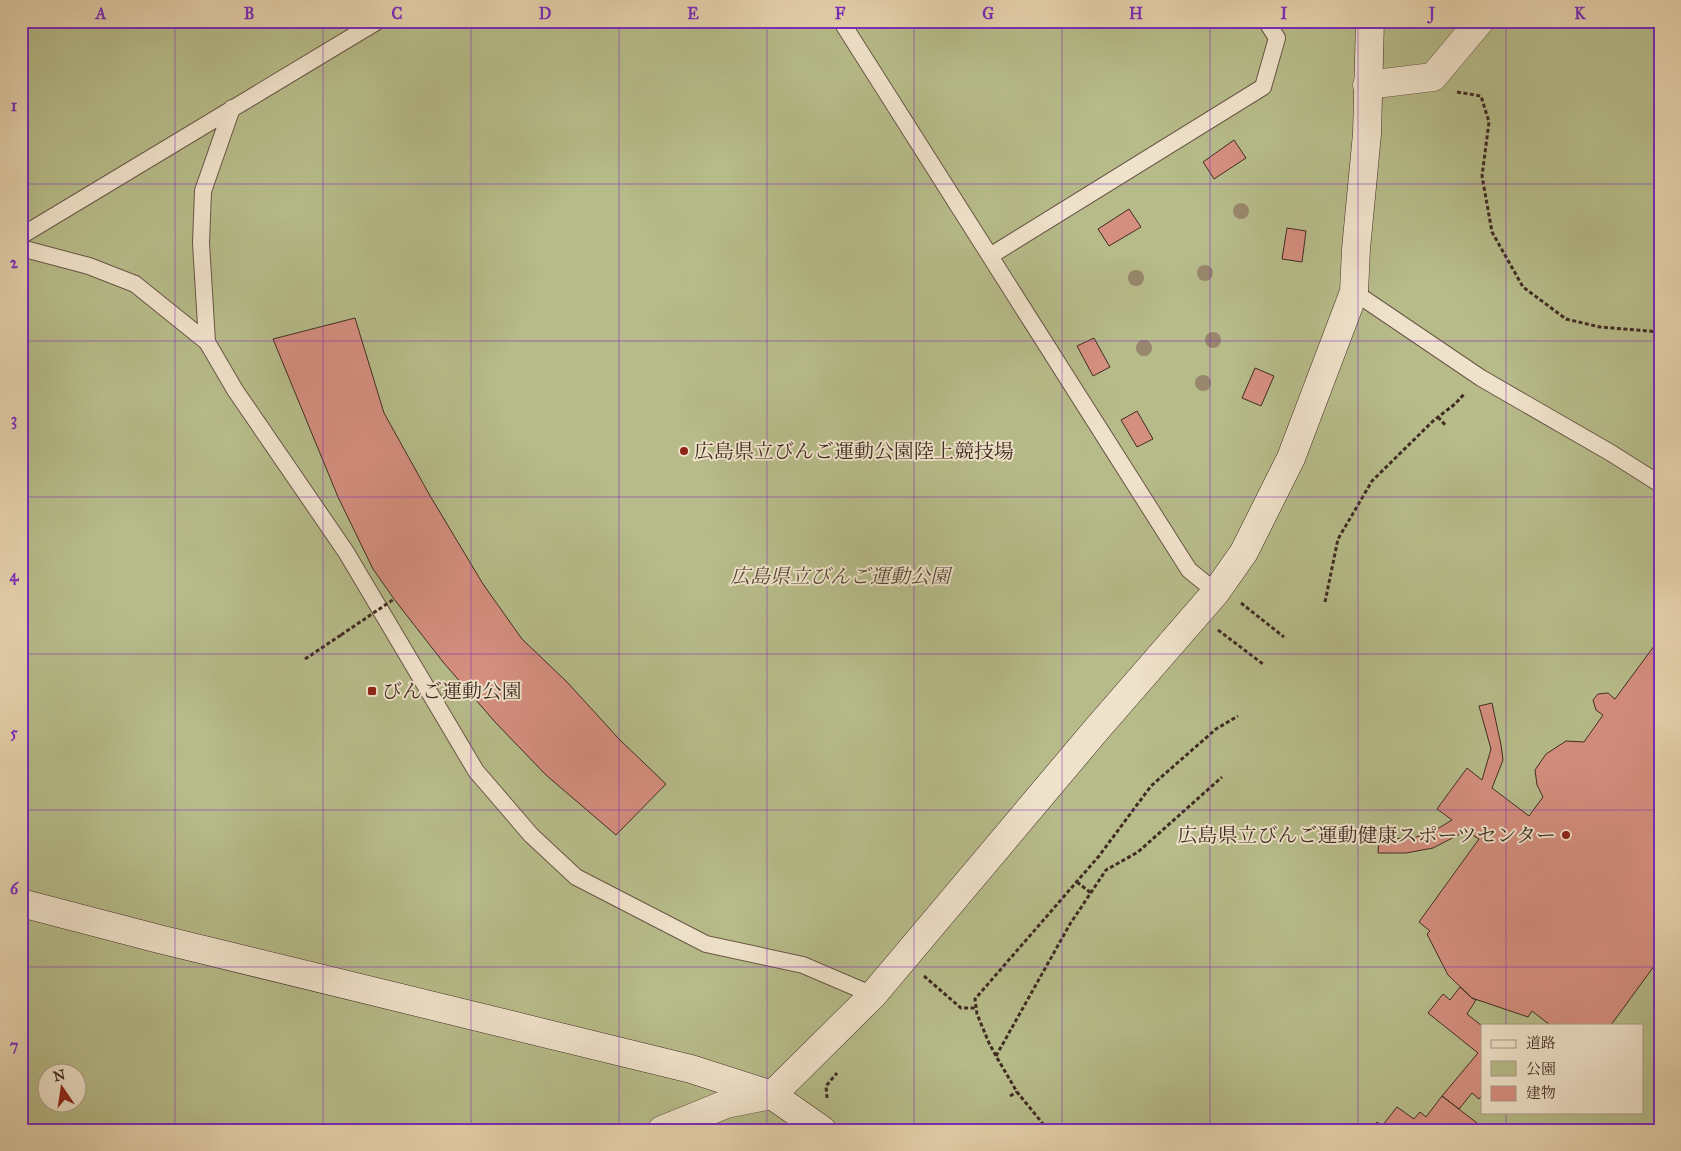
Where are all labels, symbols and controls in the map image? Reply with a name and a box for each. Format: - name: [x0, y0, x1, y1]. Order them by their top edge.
- text: A: [95, 4, 107, 23]
- text: B: [244, 4, 254, 23]
- text: C: [392, 4, 403, 23]
- text: D: [539, 4, 552, 23]
- text: E: [687, 4, 699, 23]
- text: F: [835, 4, 846, 23]
- text: G: [982, 4, 994, 23]
- text: H: [1129, 4, 1143, 23]
- text: I: [1281, 4, 1288, 23]
- text: J: [1427, 4, 1436, 24]
- text: K: [1574, 4, 1586, 23]
- text: 1: [11, 96, 18, 115]
- text: 2: [10, 253, 19, 272]
- text: 3: [11, 410, 17, 430]
- place label: 広島県立びんご運動公園陸上競技場: [694, 439, 1014, 463]
- marker: 広島県立びんご運動公園陸上競技場: [678, 445, 690, 457]
- park label: 広島県立びんご運動公園: [730, 564, 953, 588]
- text: 4: [10, 566, 20, 586]
- place label: びんご運動公園: [382, 679, 522, 703]
- marker: びんご運動公園: [366, 685, 378, 697]
- text: 5: [10, 723, 18, 742]
- place label: 広島県立びんご運動健康スポーツセンター: [1178, 823, 1556, 847]
- marker: 広島県立びんご運動健康スポーツセンター: [1560, 829, 1572, 841]
- text: 6: [10, 879, 19, 898]
- legend: [1481, 1024, 1644, 1114]
- text: 道路: [1526, 1034, 1556, 1052]
- text: 7: [10, 1036, 19, 1055]
- text: 公園: [1526, 1060, 1556, 1078]
- north arrow: [38, 1064, 88, 1114]
- text: N: [51, 1066, 67, 1085]
- text: 建物: [1526, 1084, 1556, 1102]

